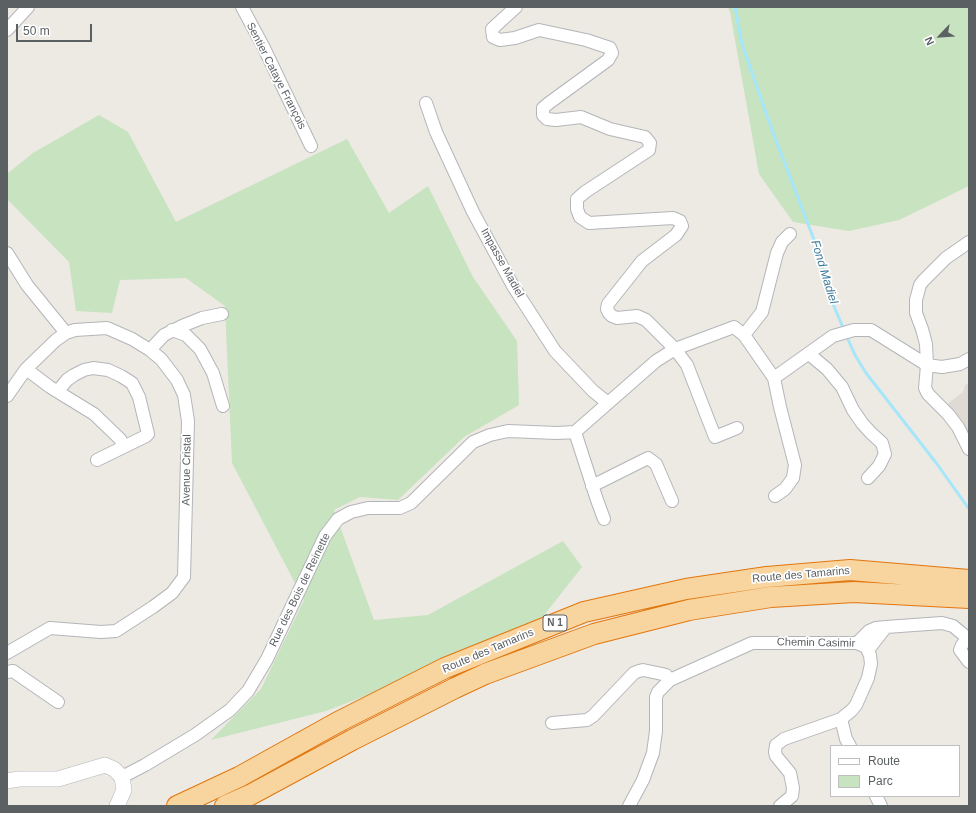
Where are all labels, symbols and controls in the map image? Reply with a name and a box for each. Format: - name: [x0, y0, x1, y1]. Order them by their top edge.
- scale bar: [18, 16, 94, 42]
- north arrow: [920, 16, 960, 56]
- street label: Sentier Cataye François: [243, 20, 309, 132]
- text: 50 m: [23, 24, 50, 38]
- text: N: [922, 35, 936, 47]
- street label: Impasse Madiel: [478, 226, 526, 300]
- water label: Fond Madiel: [807, 238, 841, 306]
- street label: Avenue Cristal: [180, 434, 194, 506]
- street label: Rue des Bois de Reinette: [267, 531, 333, 649]
- street label: Route des Tamarins: [752, 564, 850, 586]
- road number: N 1: [543, 615, 567, 631]
- street label: Route des Tamarins: [440, 626, 536, 676]
- street label: Chemin Casimir: [777, 636, 855, 650]
- legend: [830, 745, 960, 797]
- text: Route: [868, 754, 900, 768]
- text: Parc: [868, 774, 893, 788]

